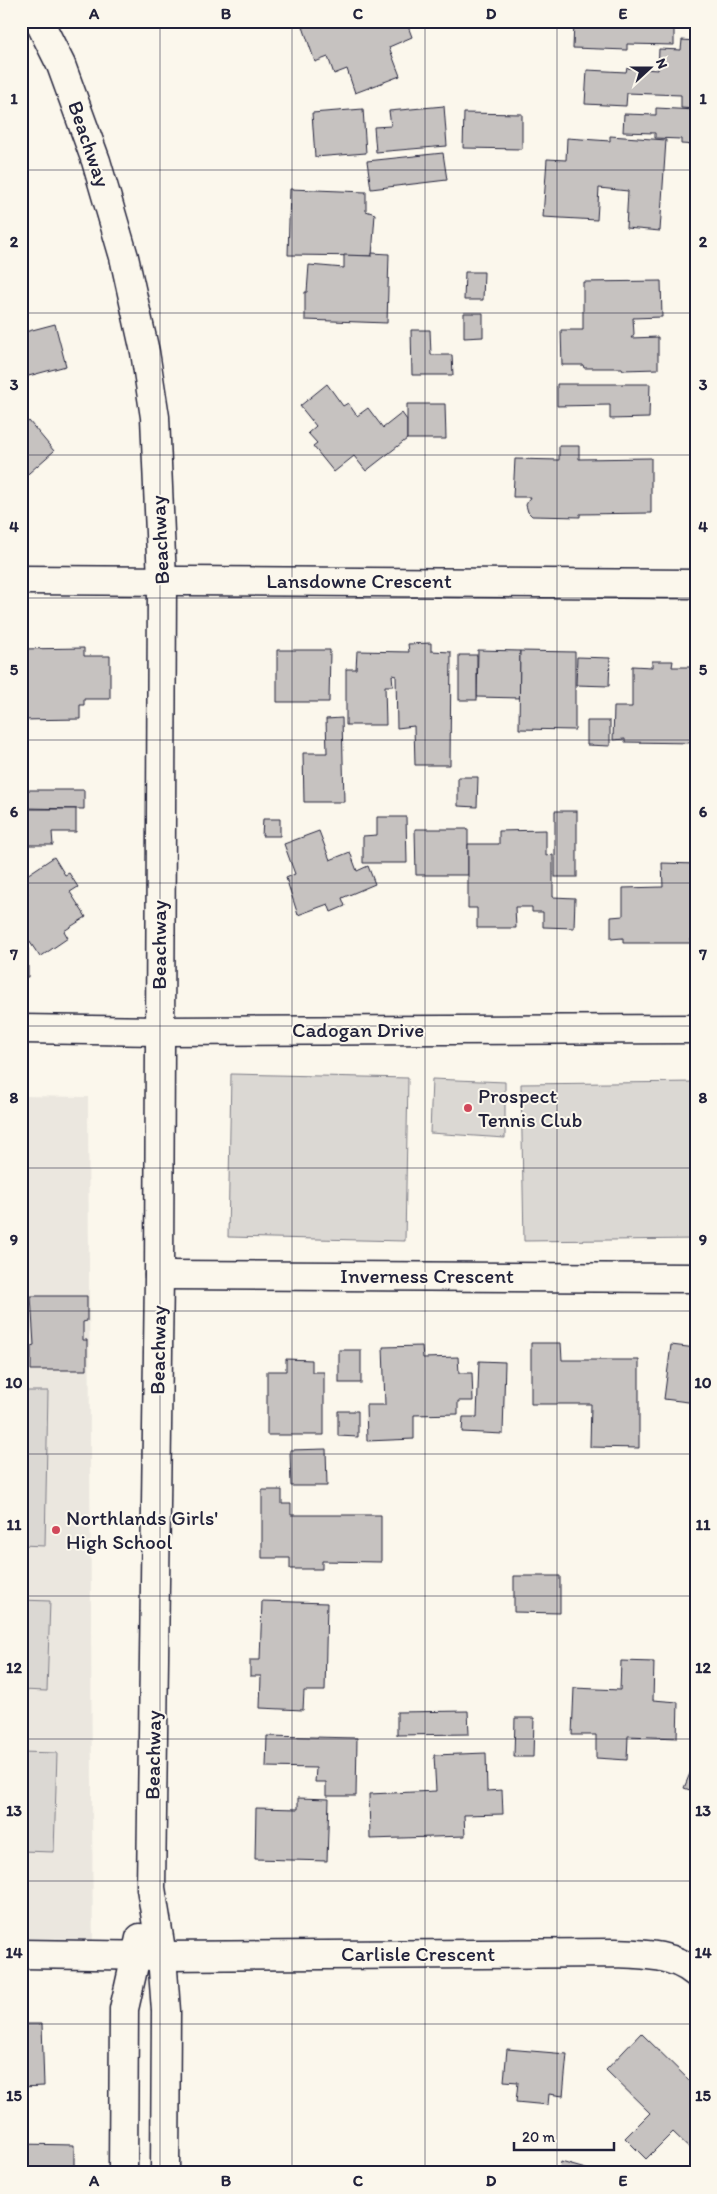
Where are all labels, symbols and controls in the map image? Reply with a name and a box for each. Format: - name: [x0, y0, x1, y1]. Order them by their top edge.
- text: A: [88, 4, 100, 23]
- text: B: [221, 4, 232, 23]
- text: C: [353, 4, 364, 23]
- text: D: [486, 4, 497, 23]
- text: E: [619, 4, 628, 23]
- north arrow: [624, 42, 674, 92]
- text: N: [652, 56, 671, 71]
- text: 1: [10, 89, 18, 108]
- text: 1: [699, 89, 707, 108]
- street label: Beachway: [63, 97, 116, 190]
- text: 2: [10, 232, 19, 251]
- text: 2: [699, 232, 708, 251]
- text: 3: [10, 375, 19, 394]
- text: 3: [699, 375, 708, 394]
- street label: Beachway: [145, 495, 174, 585]
- text: 4: [9, 517, 19, 536]
- text: 4: [698, 517, 708, 536]
- street label: Lansdowne Crescent: [266, 568, 452, 593]
- text: 5: [10, 660, 19, 679]
- text: 5: [699, 660, 708, 679]
- text: 6: [10, 802, 19, 821]
- text: 6: [699, 802, 708, 821]
- street label: Beachway: [146, 900, 171, 990]
- text: 7: [9, 945, 18, 964]
- text: 7: [698, 945, 707, 964]
- street label: Cadogan Drive: [292, 1017, 424, 1042]
- place label: Prospect Tennis Club: [478, 1083, 582, 1132]
- text: 8: [10, 1088, 19, 1107]
- text: 8: [699, 1088, 708, 1107]
- marker: Prospect Tennis Club: [462, 1102, 474, 1114]
- text: 9: [10, 1230, 18, 1249]
- text: 9: [699, 1230, 707, 1249]
- street label: Inverness Crescent: [340, 1263, 514, 1288]
- street label: Beachway: [144, 1305, 171, 1395]
- text: 10: [5, 1373, 23, 1392]
- text: 10: [694, 1373, 712, 1392]
- place label: Northlands Girls' High School: [66, 1505, 218, 1554]
- text: 11: [7, 1515, 22, 1534]
- text: 11: [696, 1515, 711, 1534]
- marker: Northlands Girls' High School: [50, 1524, 62, 1536]
- text: 12: [6, 1658, 23, 1677]
- text: 12: [695, 1658, 712, 1677]
- street label: Beachway: [139, 1710, 166, 1800]
- text: 13: [6, 1801, 22, 1820]
- text: 13: [695, 1801, 711, 1820]
- street label: Carlisle Crescent: [341, 1941, 495, 1966]
- text: 14: [5, 1943, 23, 1962]
- text: 14: [694, 1943, 712, 1962]
- text: 15: [6, 2086, 23, 2105]
- text: 15: [695, 2086, 712, 2105]
- scale bar: [514, 2119, 614, 2151]
- text: 20 m: [522, 2128, 556, 2146]
- text: A: [88, 2171, 100, 2190]
- text: B: [221, 2171, 232, 2190]
- text: C: [353, 2171, 364, 2190]
- text: D: [486, 2171, 497, 2190]
- text: E: [619, 2171, 628, 2190]

